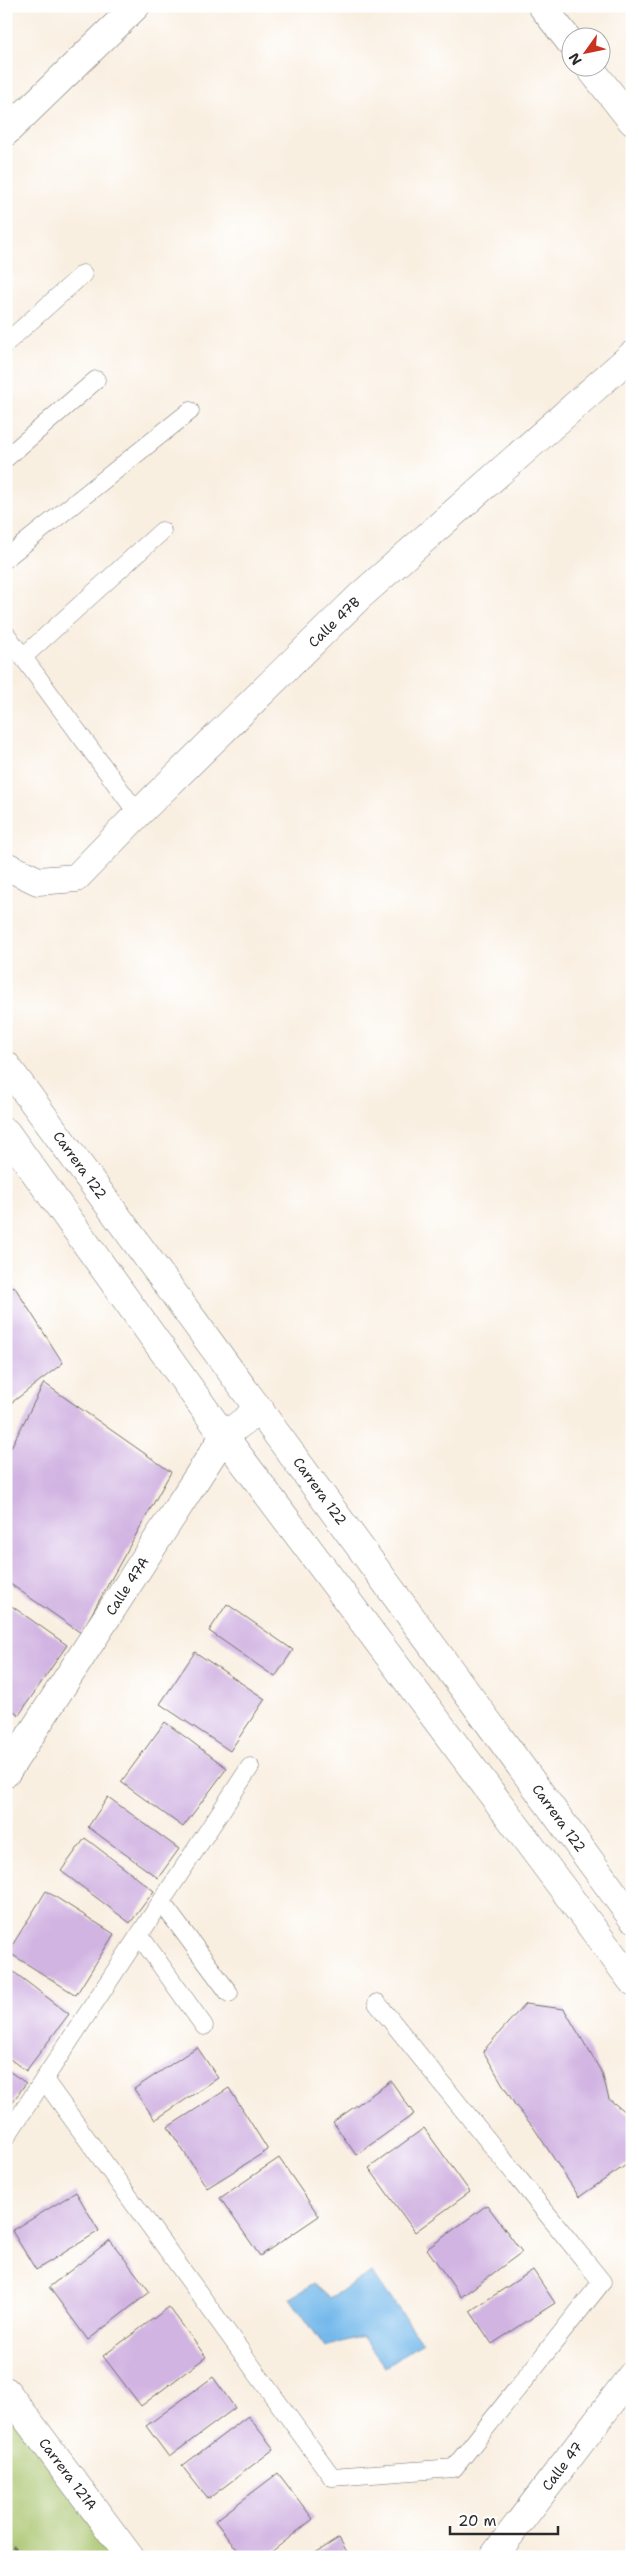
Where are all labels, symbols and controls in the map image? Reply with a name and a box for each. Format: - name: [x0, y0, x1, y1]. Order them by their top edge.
- north arrow: [560, 28, 610, 78]
- text: N: [565, 50, 586, 69]
- street label: Calle 47B: [304, 593, 364, 651]
- street label: Carrera 122: [49, 1127, 111, 1203]
- street label: Carrera 122: [289, 1453, 351, 1529]
- street label: Calle 47A: [101, 1553, 153, 1619]
- street label: Carrera 122: [528, 1780, 590, 1856]
- street label: Carrera 121A: [35, 2434, 101, 2514]
- street label: Calle 47: [538, 2438, 586, 2494]
- scale bar: [450, 2503, 558, 2535]
- text: 20 m: [458, 2511, 497, 2531]

